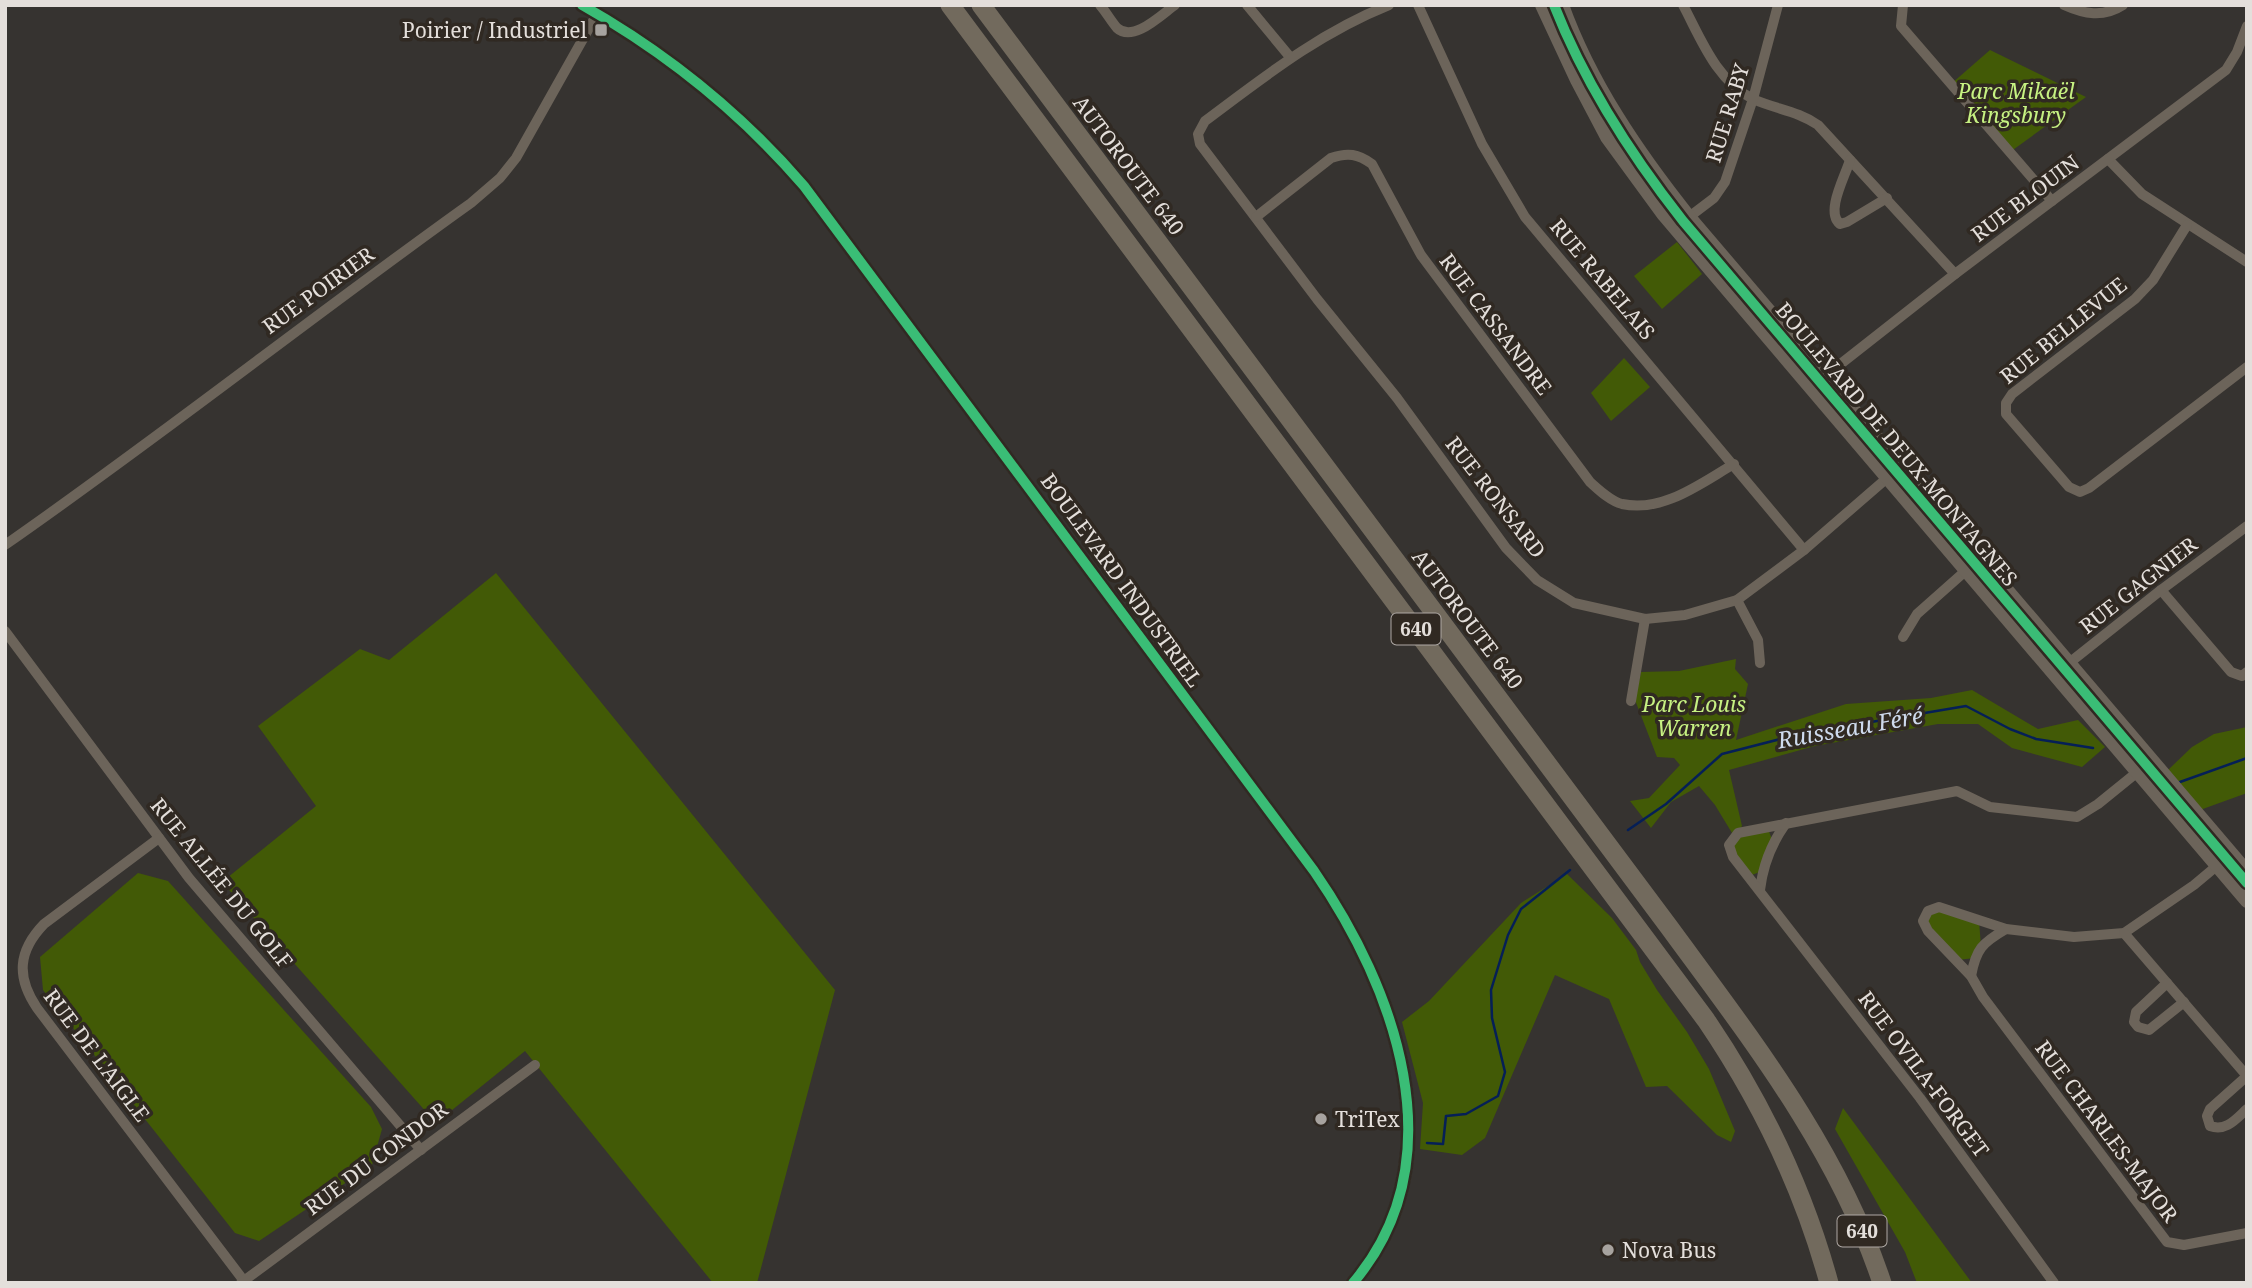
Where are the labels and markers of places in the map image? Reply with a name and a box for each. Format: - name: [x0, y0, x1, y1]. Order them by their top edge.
- place label: Poirier / Industriel: [402, 16, 587, 44]
- marker: Poirier / Industriel: [593, 22, 609, 38]
- place label: TriTex: [1335, 1105, 1401, 1133]
- marker: TriTex: [1313, 1111, 1329, 1127]
- place label: Nova Bus: [1622, 1236, 1716, 1264]
- marker: Nova Bus: [1600, 1242, 1616, 1258]

